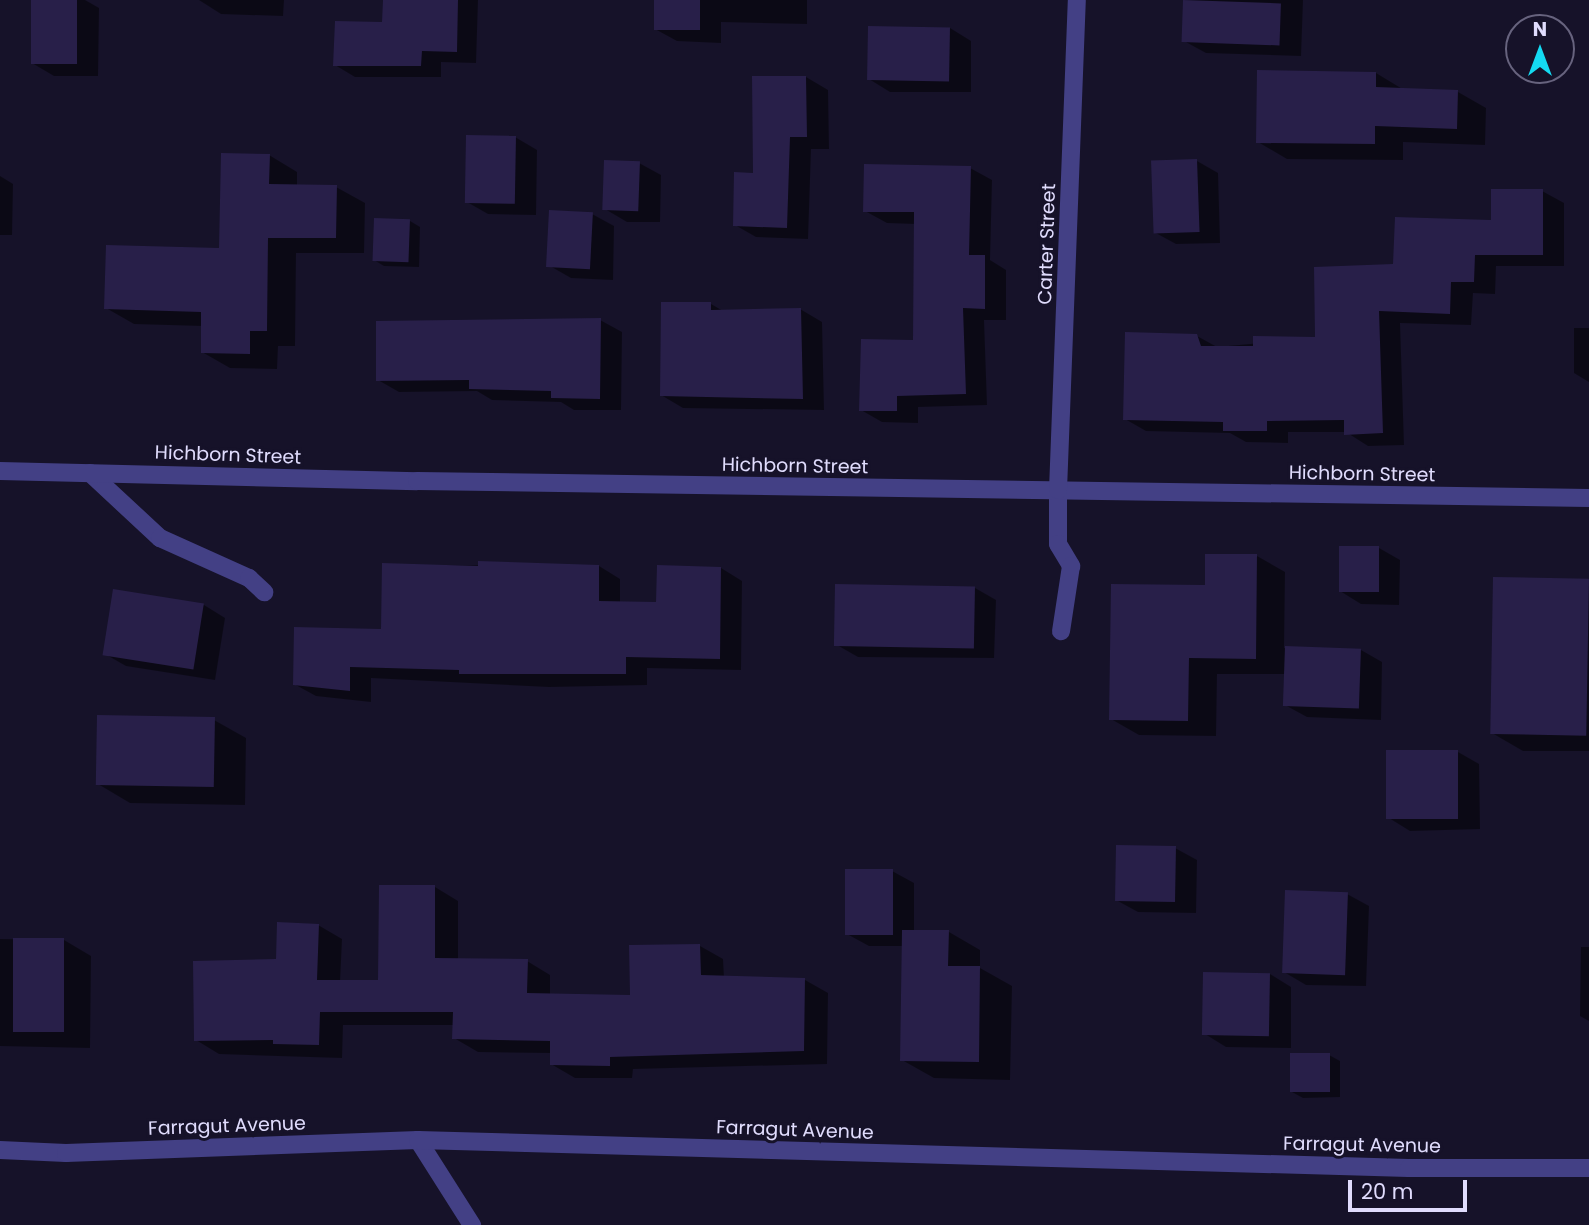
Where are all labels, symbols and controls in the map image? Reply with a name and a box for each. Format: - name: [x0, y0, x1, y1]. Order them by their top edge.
- north arrow: [1505, 14, 1575, 84]
- text: N: [1533, 16, 1547, 43]
- street label: Carter Street: [1033, 183, 1061, 305]
- street label: Hichborn Street: [154, 441, 302, 469]
- street label: Hichborn Street: [722, 453, 868, 479]
- street label: Hichborn Street: [1289, 461, 1435, 487]
- street label: Farragut Avenue: [148, 1112, 306, 1140]
- street label: Farragut Avenue: [716, 1116, 874, 1144]
- street label: Farragut Avenue: [1283, 1132, 1441, 1158]
- scale bar: [1351, 1166, 1470, 1210]
- text: 20 m: [1361, 1177, 1414, 1206]

